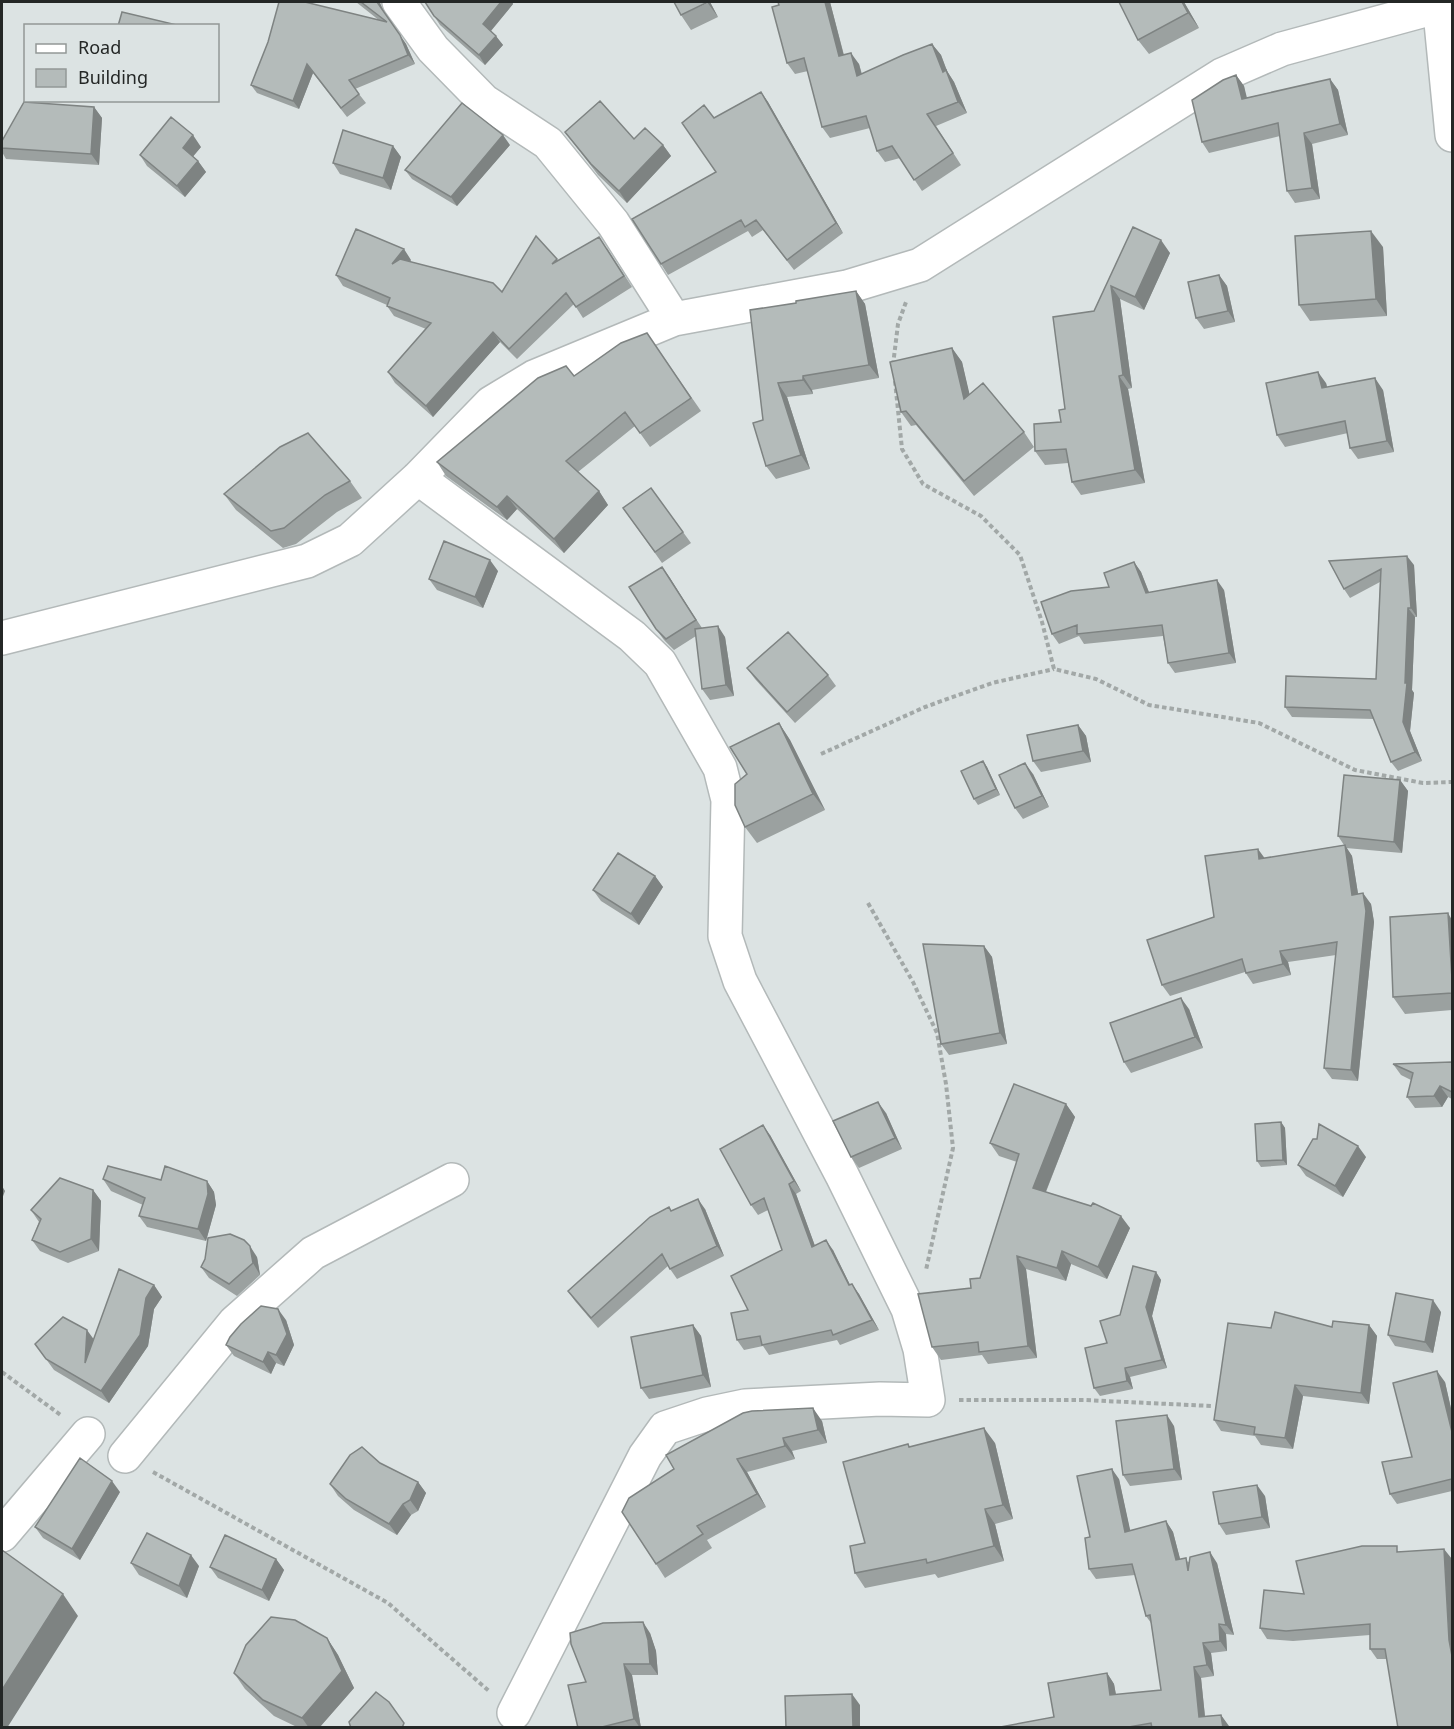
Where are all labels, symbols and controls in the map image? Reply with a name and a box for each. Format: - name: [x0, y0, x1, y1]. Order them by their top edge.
- legend: [24, 24, 219, 102]
- text: Road: [78, 35, 121, 59]
- text: Building: [78, 65, 148, 89]

